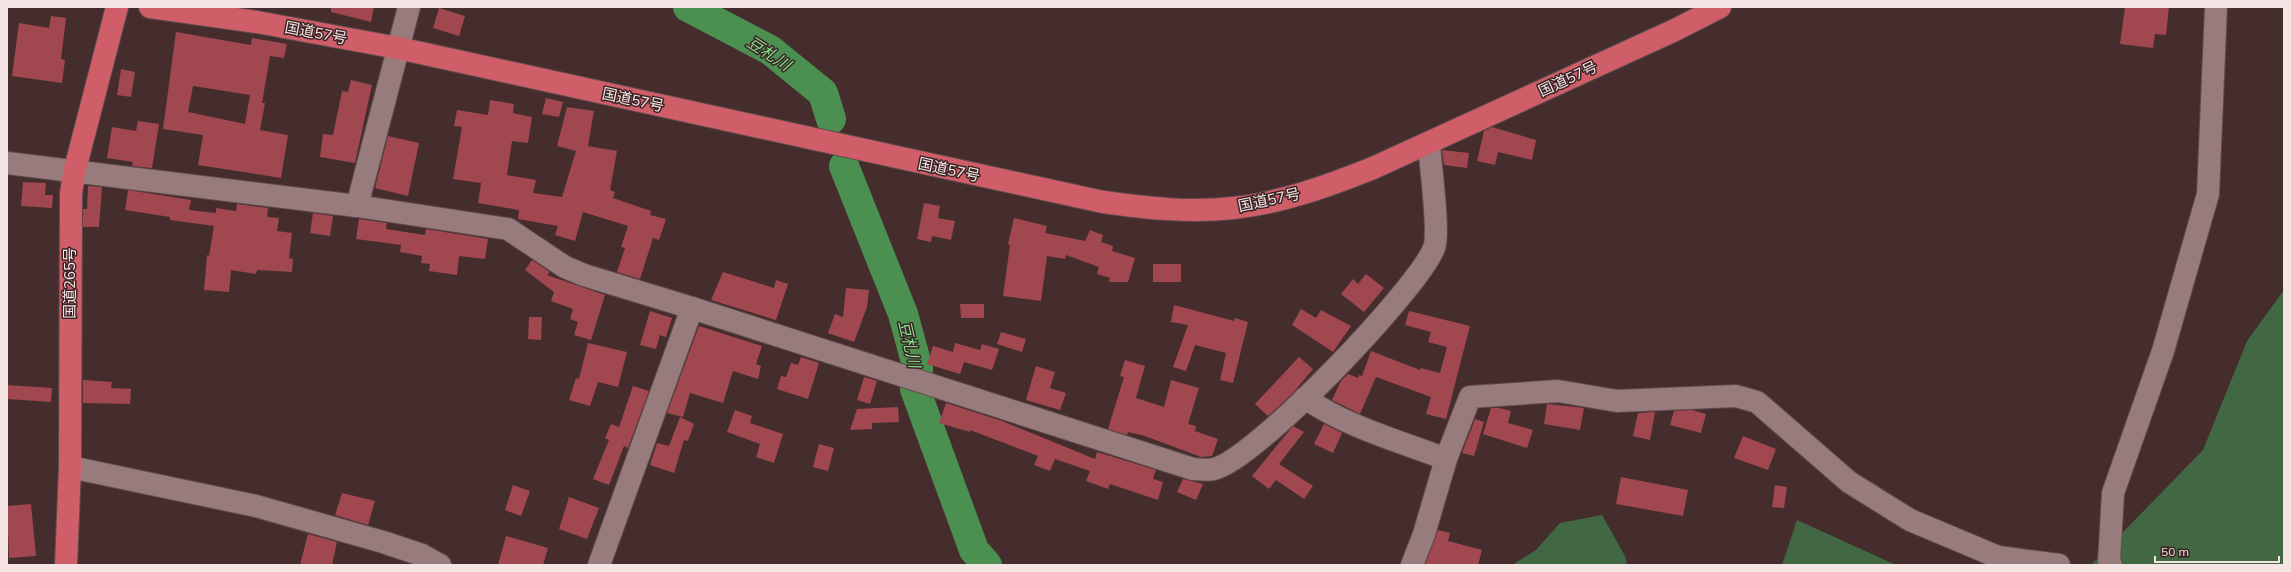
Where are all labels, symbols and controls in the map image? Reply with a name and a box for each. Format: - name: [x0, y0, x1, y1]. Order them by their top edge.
- street label: 国道57号: [283, 17, 349, 48]
- water label: 豆札川: [743, 32, 796, 76]
- street label: 国道57号: [1535, 57, 1600, 100]
- street label: 国道57号: [600, 84, 666, 115]
- street label: 国道57号: [916, 154, 982, 185]
- street label: 国道57号: [1236, 184, 1302, 215]
- street label: 国道265号: [60, 247, 79, 319]
- water label: 豆札川: [895, 318, 926, 372]
- scale bar: [2155, 538, 2279, 564]
- text: 50 m: [2161, 544, 2189, 559]

